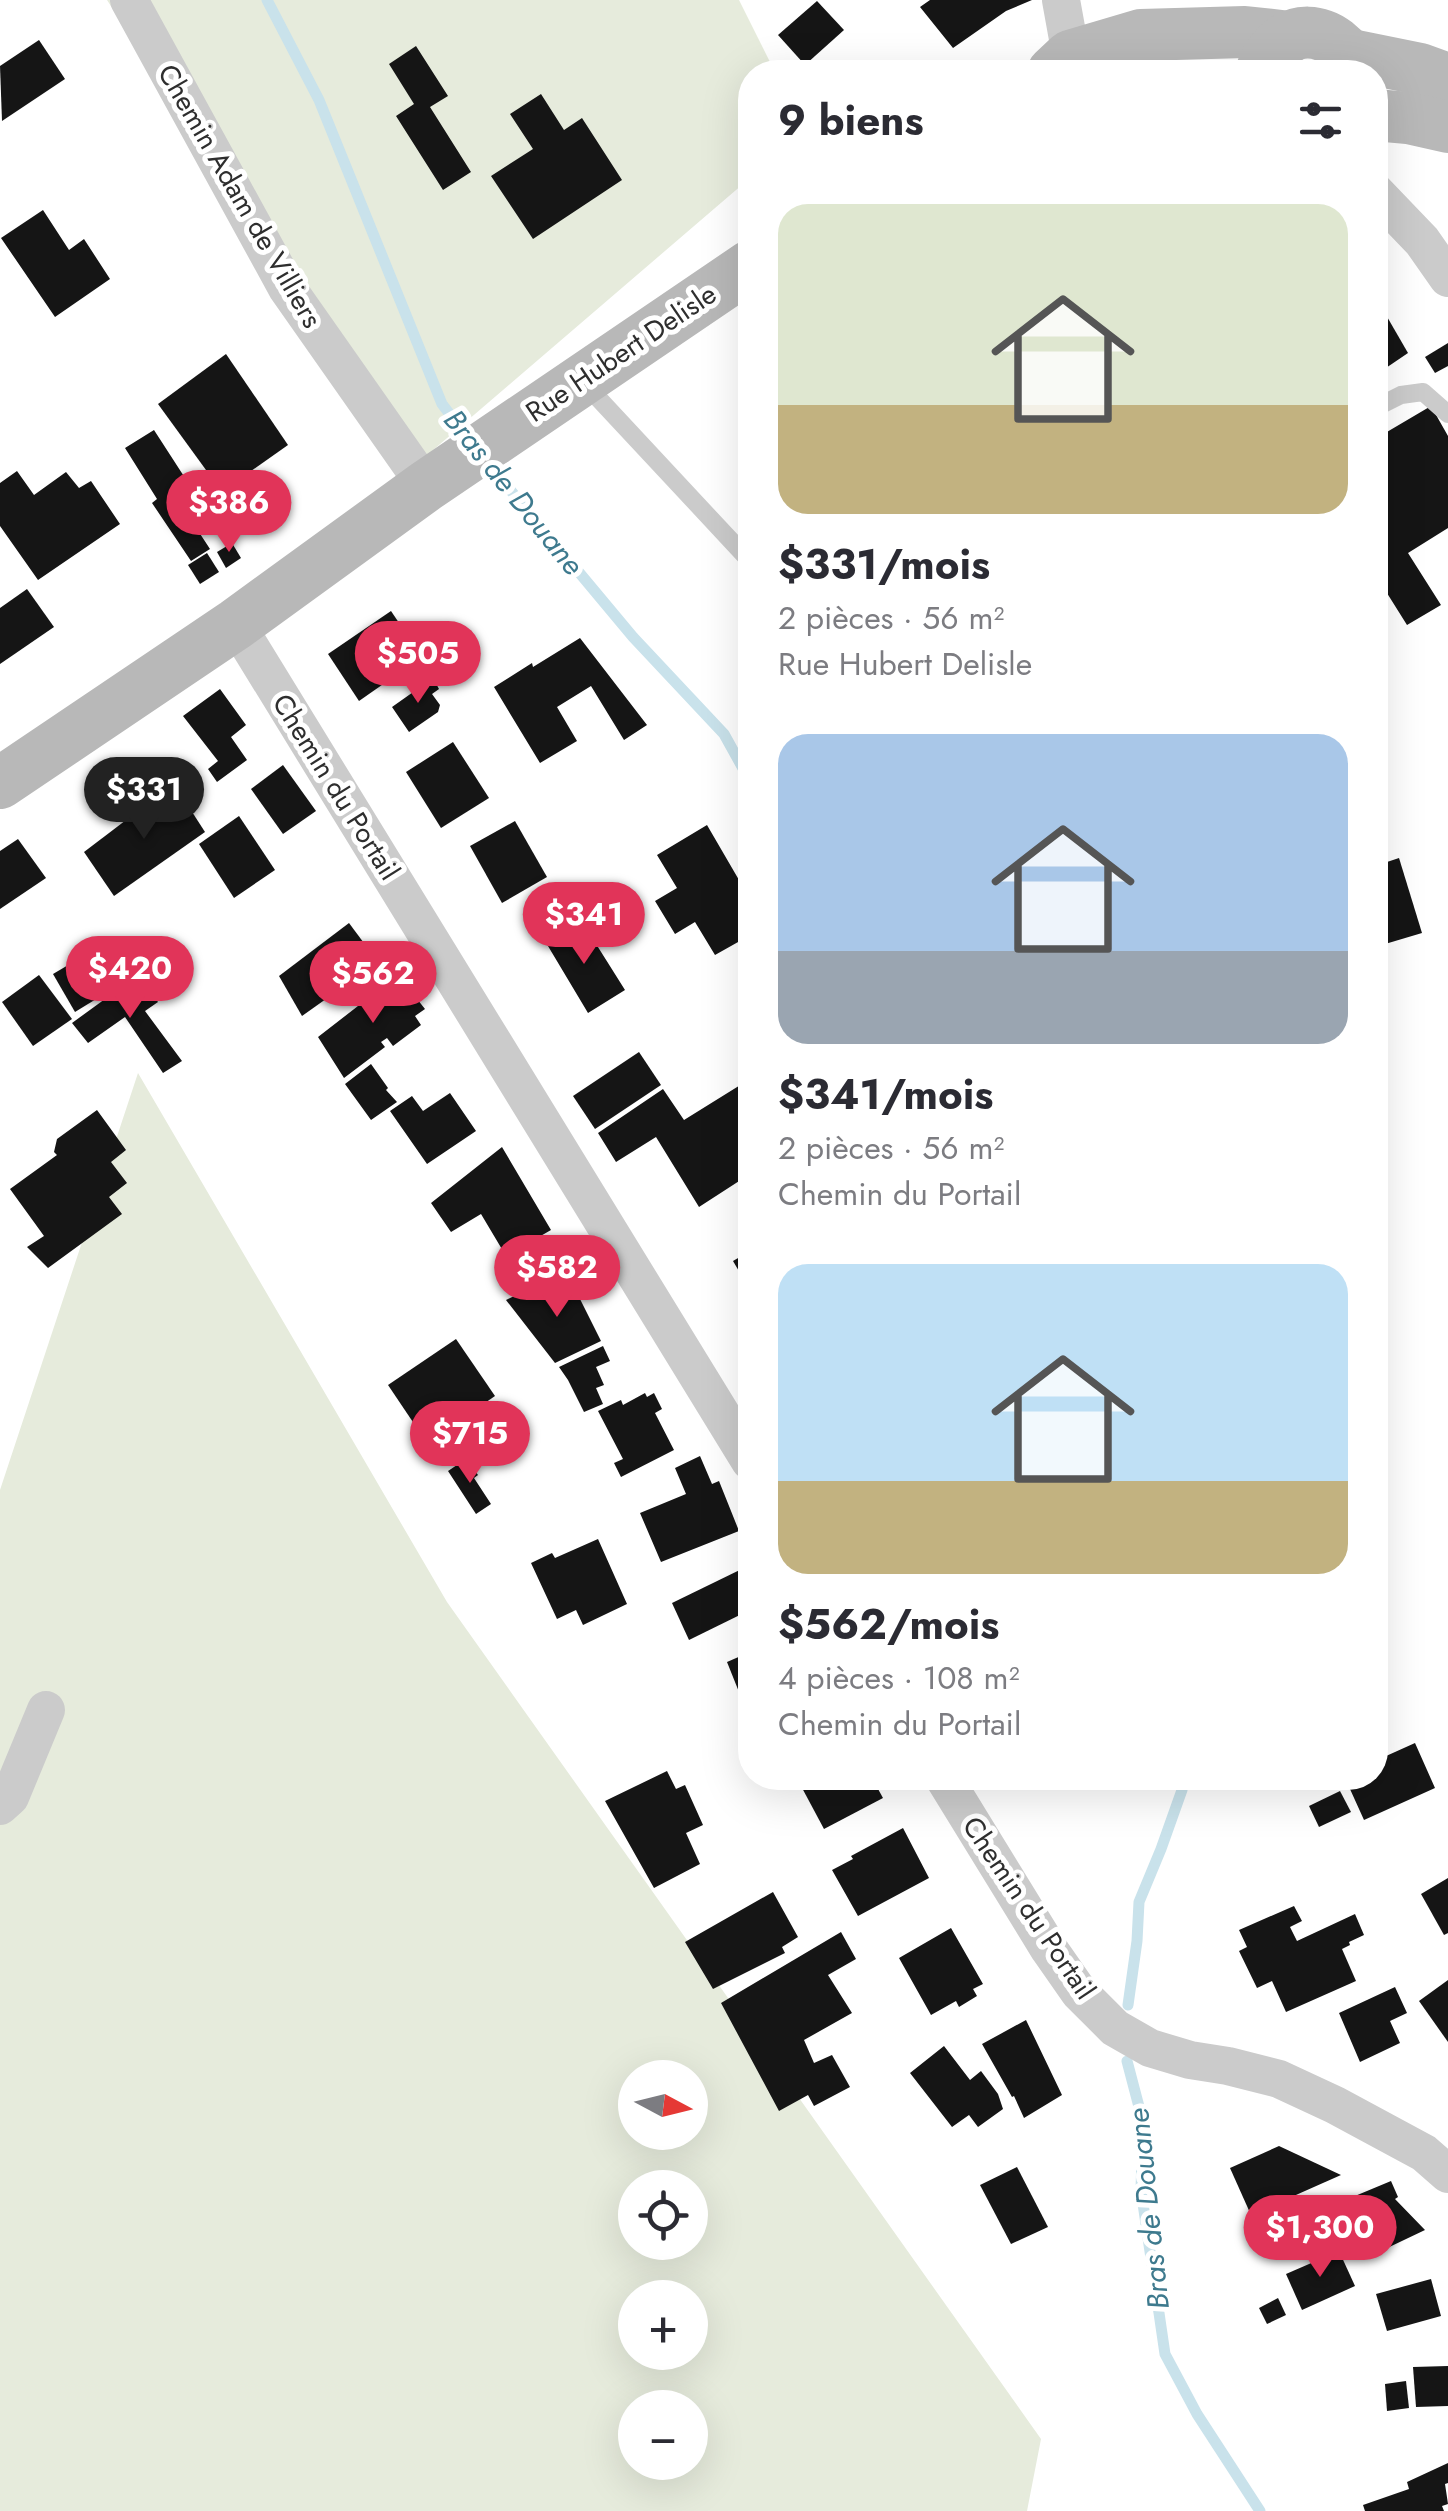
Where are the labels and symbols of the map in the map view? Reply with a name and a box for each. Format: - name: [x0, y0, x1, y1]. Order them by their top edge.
- street label: Chemin Adam de Villiers: [148, 56, 332, 336]
- street label: Rue Hubert Delisle: [517, 274, 725, 432]
- water label: Bras de Douane: [434, 400, 594, 584]
- pin: $386: [170, 470, 288, 555]
- pin: $505: [359, 621, 477, 706]
- street label: Chemin du Portail: [262, 686, 410, 888]
- pin: $331: [85, 757, 203, 842]
- pin: $341: [525, 882, 643, 967]
- pin: $420: [71, 936, 189, 1021]
- pin: $562: [314, 941, 432, 1026]
- pin: $582: [498, 1235, 616, 1320]
- pin: $715: [411, 1401, 529, 1486]
- street label: Chemin du Portail: [952, 1808, 1106, 2008]
- north arrow: [618, 2060, 708, 2150]
- water label: Bras de Douane: [1116, 2106, 1180, 2312]
- pin: $1,300: [1239, 2195, 1401, 2280]

